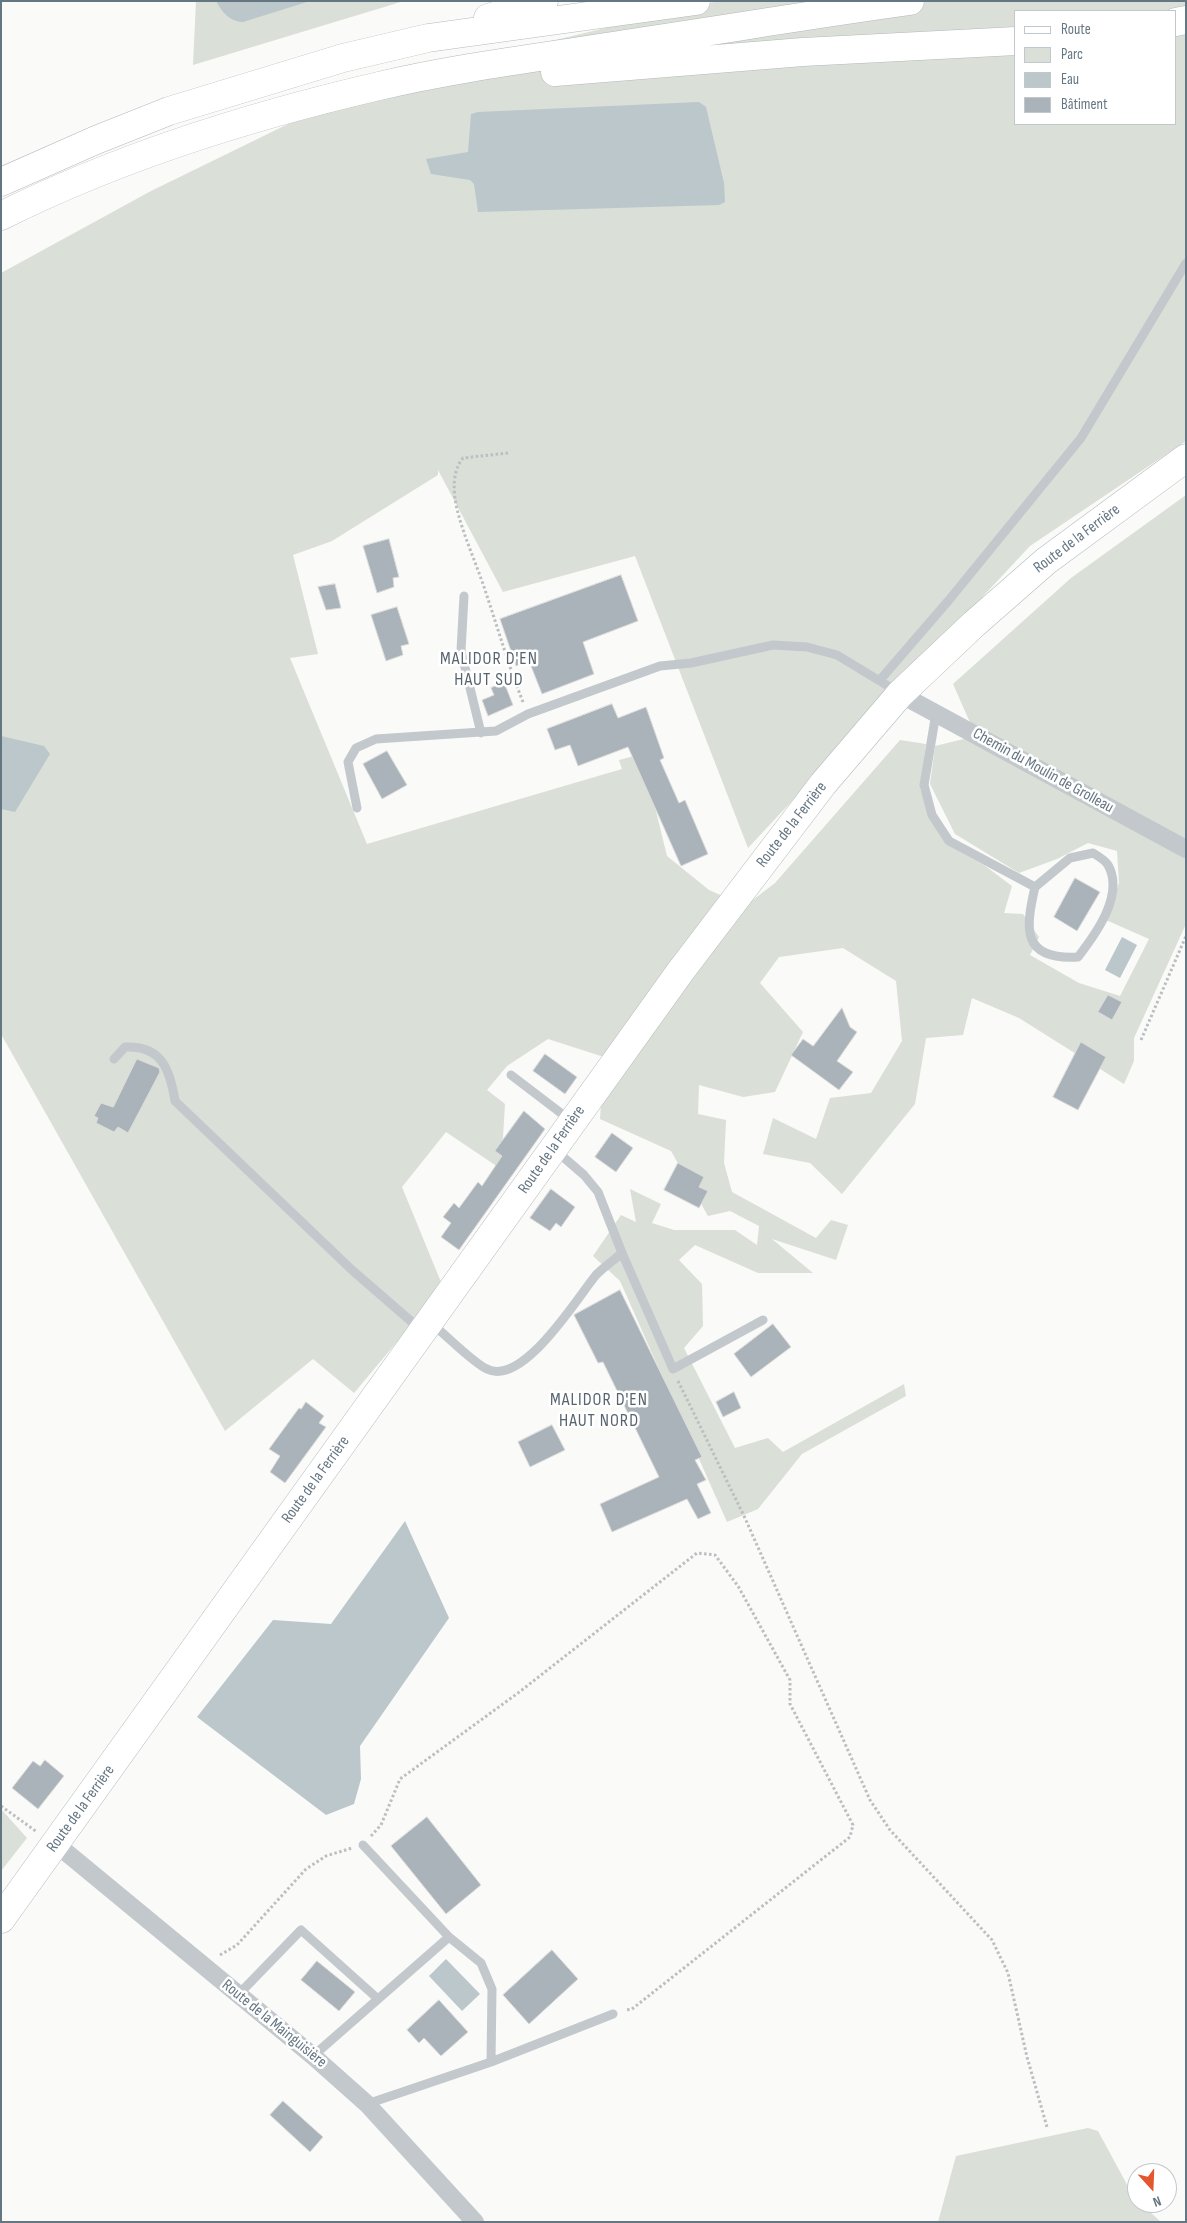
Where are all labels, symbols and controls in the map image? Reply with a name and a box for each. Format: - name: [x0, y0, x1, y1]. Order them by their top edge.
- legend: [1014, 10, 1177, 125]
- text: Route: [1061, 20, 1091, 39]
- text: Parc: [1061, 45, 1083, 64]
- text: Eau: [1061, 70, 1079, 89]
- text: Bâtiment: [1061, 95, 1108, 114]
- street label: Route de la Ferrière: [1030, 500, 1124, 578]
- district label: MALIDOR D'EN HAUT SUD: [439, 648, 539, 691]
- street label: Chemin du Moulin de Grolleau: [969, 724, 1117, 818]
- street label: Route de la Ferrière: [753, 778, 831, 872]
- street label: Route de la Ferrière: [515, 1102, 589, 1198]
- district label: MALIDOR D'EN HAUT NORD: [549, 1389, 649, 1432]
- street label: Route de la Ferrière: [278, 1433, 354, 1527]
- street label: Route de la Ferrière: [43, 1762, 119, 1856]
- street label: Route de la Mainguisière: [218, 1976, 330, 2072]
- north arrow: [1127, 2163, 1177, 2213]
- text: N: [1151, 2192, 1163, 2211]

